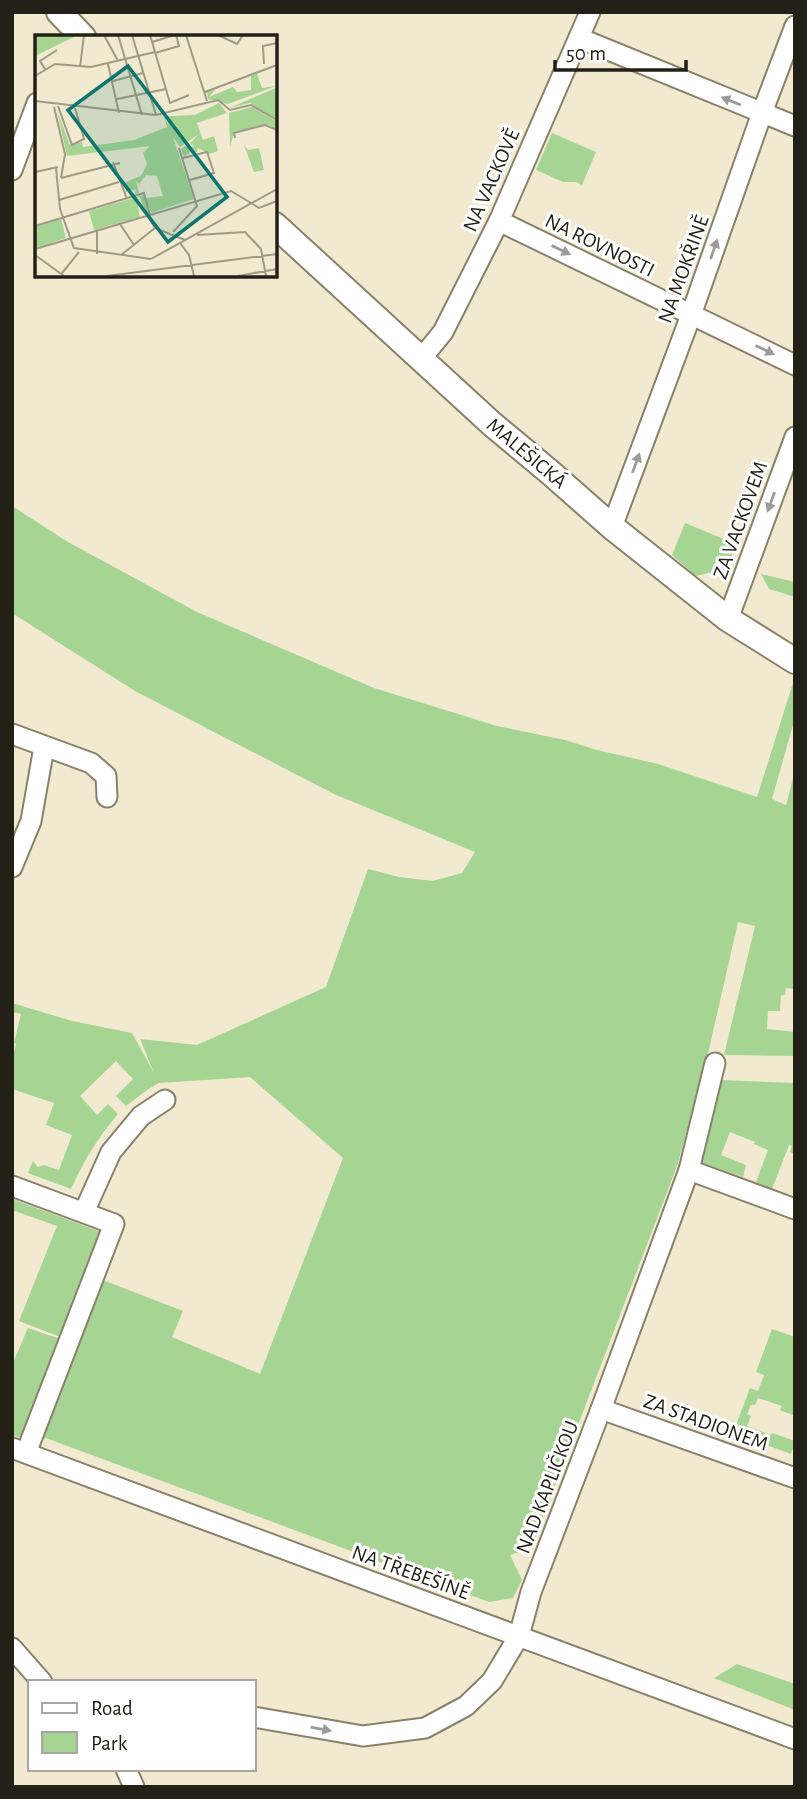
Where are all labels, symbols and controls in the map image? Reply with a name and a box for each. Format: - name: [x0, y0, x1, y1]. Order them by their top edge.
- scale bar: [555, 28, 686, 72]
- inset map: [35, 35, 276, 276]
- text: 50 m: [566, 43, 606, 64]
- one-way arrow: [721, 95, 742, 106]
- street label: NA VACKOVĚ: [459, 125, 523, 235]
- street label: NA ROVNOSTI: [542, 210, 658, 281]
- street label: NA MOKŘINĚ: [653, 212, 713, 326]
- one-way arrow: [709, 239, 720, 260]
- one-way arrow: [551, 245, 571, 256]
- one-way arrow: [755, 345, 775, 356]
- street label: MALEŠICKÁ: [483, 413, 572, 493]
- one-way arrow: [631, 453, 642, 474]
- street label: ZA VACKOVEM: [709, 459, 771, 582]
- one-way arrow: [765, 491, 776, 512]
- street label: ZA STADIONEM: [641, 1390, 771, 1455]
- street label: NAD KAPLIČKOU: [511, 1417, 582, 1557]
- street label: NA TŘEBEŠÍNĚ: [349, 1540, 473, 1603]
- legend: [28, 1680, 256, 1771]
- text: Road: [91, 1698, 133, 1719]
- one-way arrow: [310, 1724, 332, 1735]
- text: Park: [91, 1733, 128, 1754]

